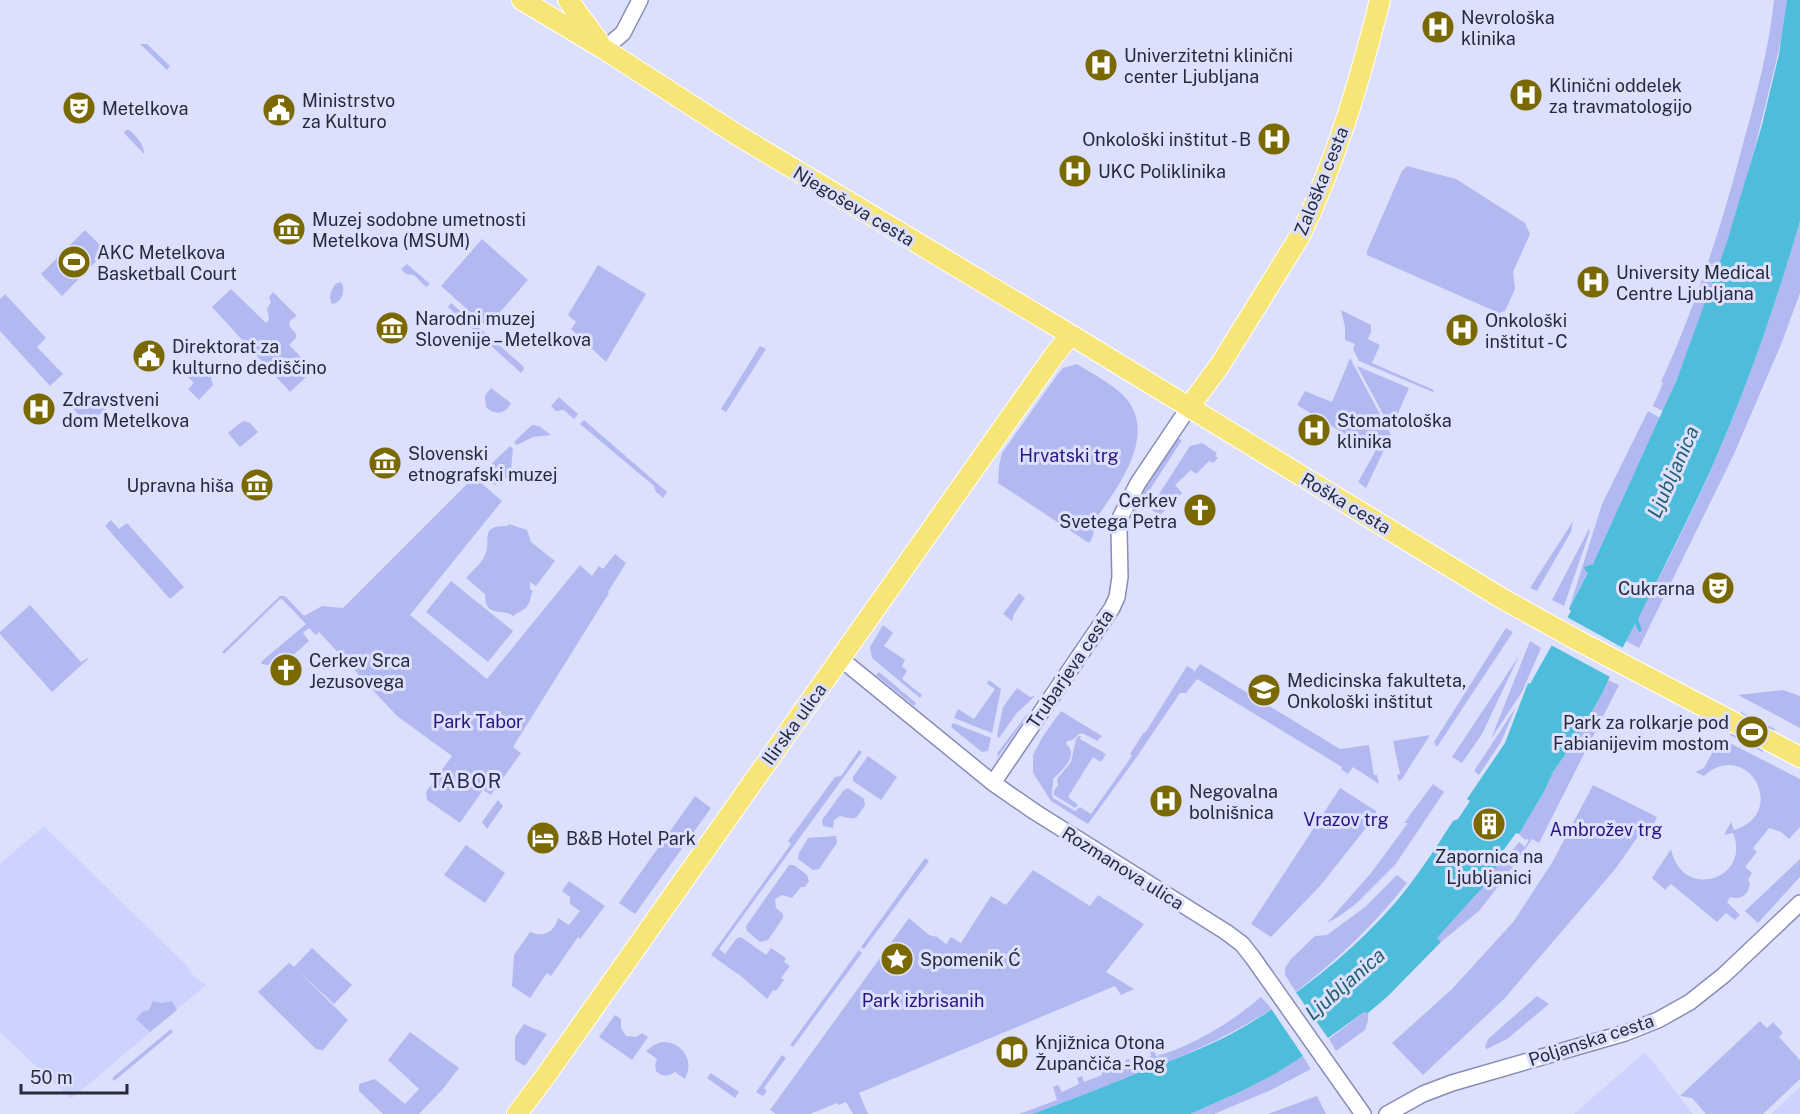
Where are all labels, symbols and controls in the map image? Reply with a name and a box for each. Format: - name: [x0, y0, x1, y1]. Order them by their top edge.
- place label: Nevrološka klinika: [1461, 7, 1555, 49]
- hospital icon: Nevrološka klinika: [1420, 9, 1456, 45]
- place label: Univerzitetni klinični center Ljubljana: [1124, 45, 1293, 87]
- hospital icon: Univerzitetni klinični center Ljubljana: [1083, 47, 1119, 83]
- place label: Klinični oddelek za travmatologijo: [1549, 75, 1692, 117]
- hospital icon: Klinični oddelek za travmatologijo: [1508, 77, 1544, 113]
- theatre icon: Metelkova: [61, 90, 97, 126]
- place label: Ministrstvo za Kulturo: [302, 90, 395, 132]
- public building icon: Ministrstvo za Kulturo: [261, 92, 297, 128]
- place label: Metelkova: [102, 98, 188, 119]
- hospital icon: Onkološki inštitut - B: [1256, 121, 1292, 157]
- street label: Zaloška cesta: [1290, 124, 1352, 238]
- place label: Onkološki inštitut - B: [1082, 129, 1251, 150]
- hospital icon: UKC Poliklinika: [1057, 153, 1093, 189]
- place label: UKC Poliklinika: [1098, 161, 1226, 182]
- street label: Njegoševa cesta: [790, 162, 918, 250]
- place label: Muzej sodobne umetnosti Metelkova (MSUM): [312, 209, 526, 251]
- museum icon: Muzej sodobne umetnosti Metelkova (MSUM): [271, 211, 307, 247]
- place label: AKC Metelkova Basketball Court: [97, 242, 237, 284]
- sports icon: AKC Metelkova Basketball Court: [56, 244, 92, 280]
- place label: University Medical Centre Ljubljana: [1616, 262, 1770, 304]
- hospital icon: University Medical Centre Ljubljana: [1575, 264, 1611, 300]
- place label: Narodni muzej Slovenije – Metelkova: [415, 308, 591, 350]
- museum icon: Narodni muzej Slovenije – Metelkova: [374, 310, 410, 346]
- place label: Onkološki inštitut - C: [1485, 310, 1568, 352]
- hospital icon: Onkološki inštitut - C: [1444, 312, 1480, 348]
- place label: Direktorat za kulturno dediščino: [172, 336, 327, 378]
- public building icon: Direktorat za kulturno dediščino: [131, 338, 167, 374]
- place label: Zdravstveni dom Metelkova: [62, 389, 189, 431]
- hospital icon: Zdravstveni dom Metelkova: [21, 391, 57, 427]
- place label: Stomatološka klinika: [1337, 410, 1452, 452]
- hospital icon: Stomatološka klinika: [1296, 412, 1332, 448]
- water label: Ljubljanica: [1642, 422, 1704, 522]
- place label: Slovenski etnografski muzej: [408, 443, 557, 485]
- museum icon: Slovenski etnografski muzej: [367, 445, 403, 481]
- park label: Hrvatski trg: [1019, 445, 1119, 466]
- museum icon: Upravna hiša: [239, 467, 275, 503]
- street label: Roška cesta: [1297, 468, 1395, 538]
- place label: Upravna hiša: [127, 475, 234, 496]
- place label: Cerkev Svetega Petra: [1059, 490, 1177, 532]
- church icon: Cerkev Svetega Petra: [1182, 492, 1218, 528]
- theatre icon: Cukrarna: [1700, 570, 1736, 606]
- place label: Cukrarna: [1618, 578, 1695, 599]
- street label: Trubarjeva cesta: [1023, 606, 1117, 732]
- place label: Cerkev Srca Jezusovega: [309, 650, 410, 692]
- church icon: Cerkev Srca Jezusovega: [268, 652, 304, 688]
- place label: Medicinska fakulteta, Onkološki inštitut: [1287, 670, 1466, 712]
- school or university icon: Medicinska fakulteta, Onkološki inštitut: [1246, 672, 1282, 708]
- street label: Ilirska ulica: [757, 679, 831, 769]
- park label: Park Tabor: [433, 711, 523, 732]
- place label: Park za rolkarje pod Fabianijevim mostom: [1553, 712, 1729, 754]
- sports icon: Park za rolkarje pod Fabianijevim mostom: [1734, 714, 1770, 750]
- district label: TABOR: [429, 769, 503, 793]
- place label: Negovalna bolnišnica: [1189, 781, 1278, 823]
- hospital icon: Negovalna bolnišnica: [1148, 783, 1184, 819]
- building icon: Zapornica na Ljubljanici: [1471, 806, 1507, 842]
- park label: Vrazov trg: [1303, 809, 1389, 830]
- park label: Ambrožev trg: [1550, 819, 1662, 840]
- hotel icon: B&B Hotel Park: [525, 820, 561, 856]
- street label: Rozmanova ulica: [1058, 822, 1188, 914]
- place label: B&B Hotel Park: [566, 828, 696, 849]
- place label: Zapornica na Ljubljanici: [1435, 846, 1543, 888]
- place icon: Spomenik Ć: [879, 941, 915, 977]
- water label: Ljubljanica: [1300, 943, 1390, 1025]
- place label: Spomenik Ć: [920, 948, 1021, 970]
- park label: Park izbrisanih: [862, 990, 984, 1011]
- street label: Poljanska cesta: [1526, 1010, 1656, 1070]
- place label: Knjižnica Otona Župančiča - Rog: [1035, 1032, 1166, 1074]
- library icon: Knjižnica Otona Župančiča - Rog: [994, 1034, 1030, 1070]
- scale bar: [21, 1057, 128, 1095]
- text: 50 m: [30, 1067, 73, 1088]

